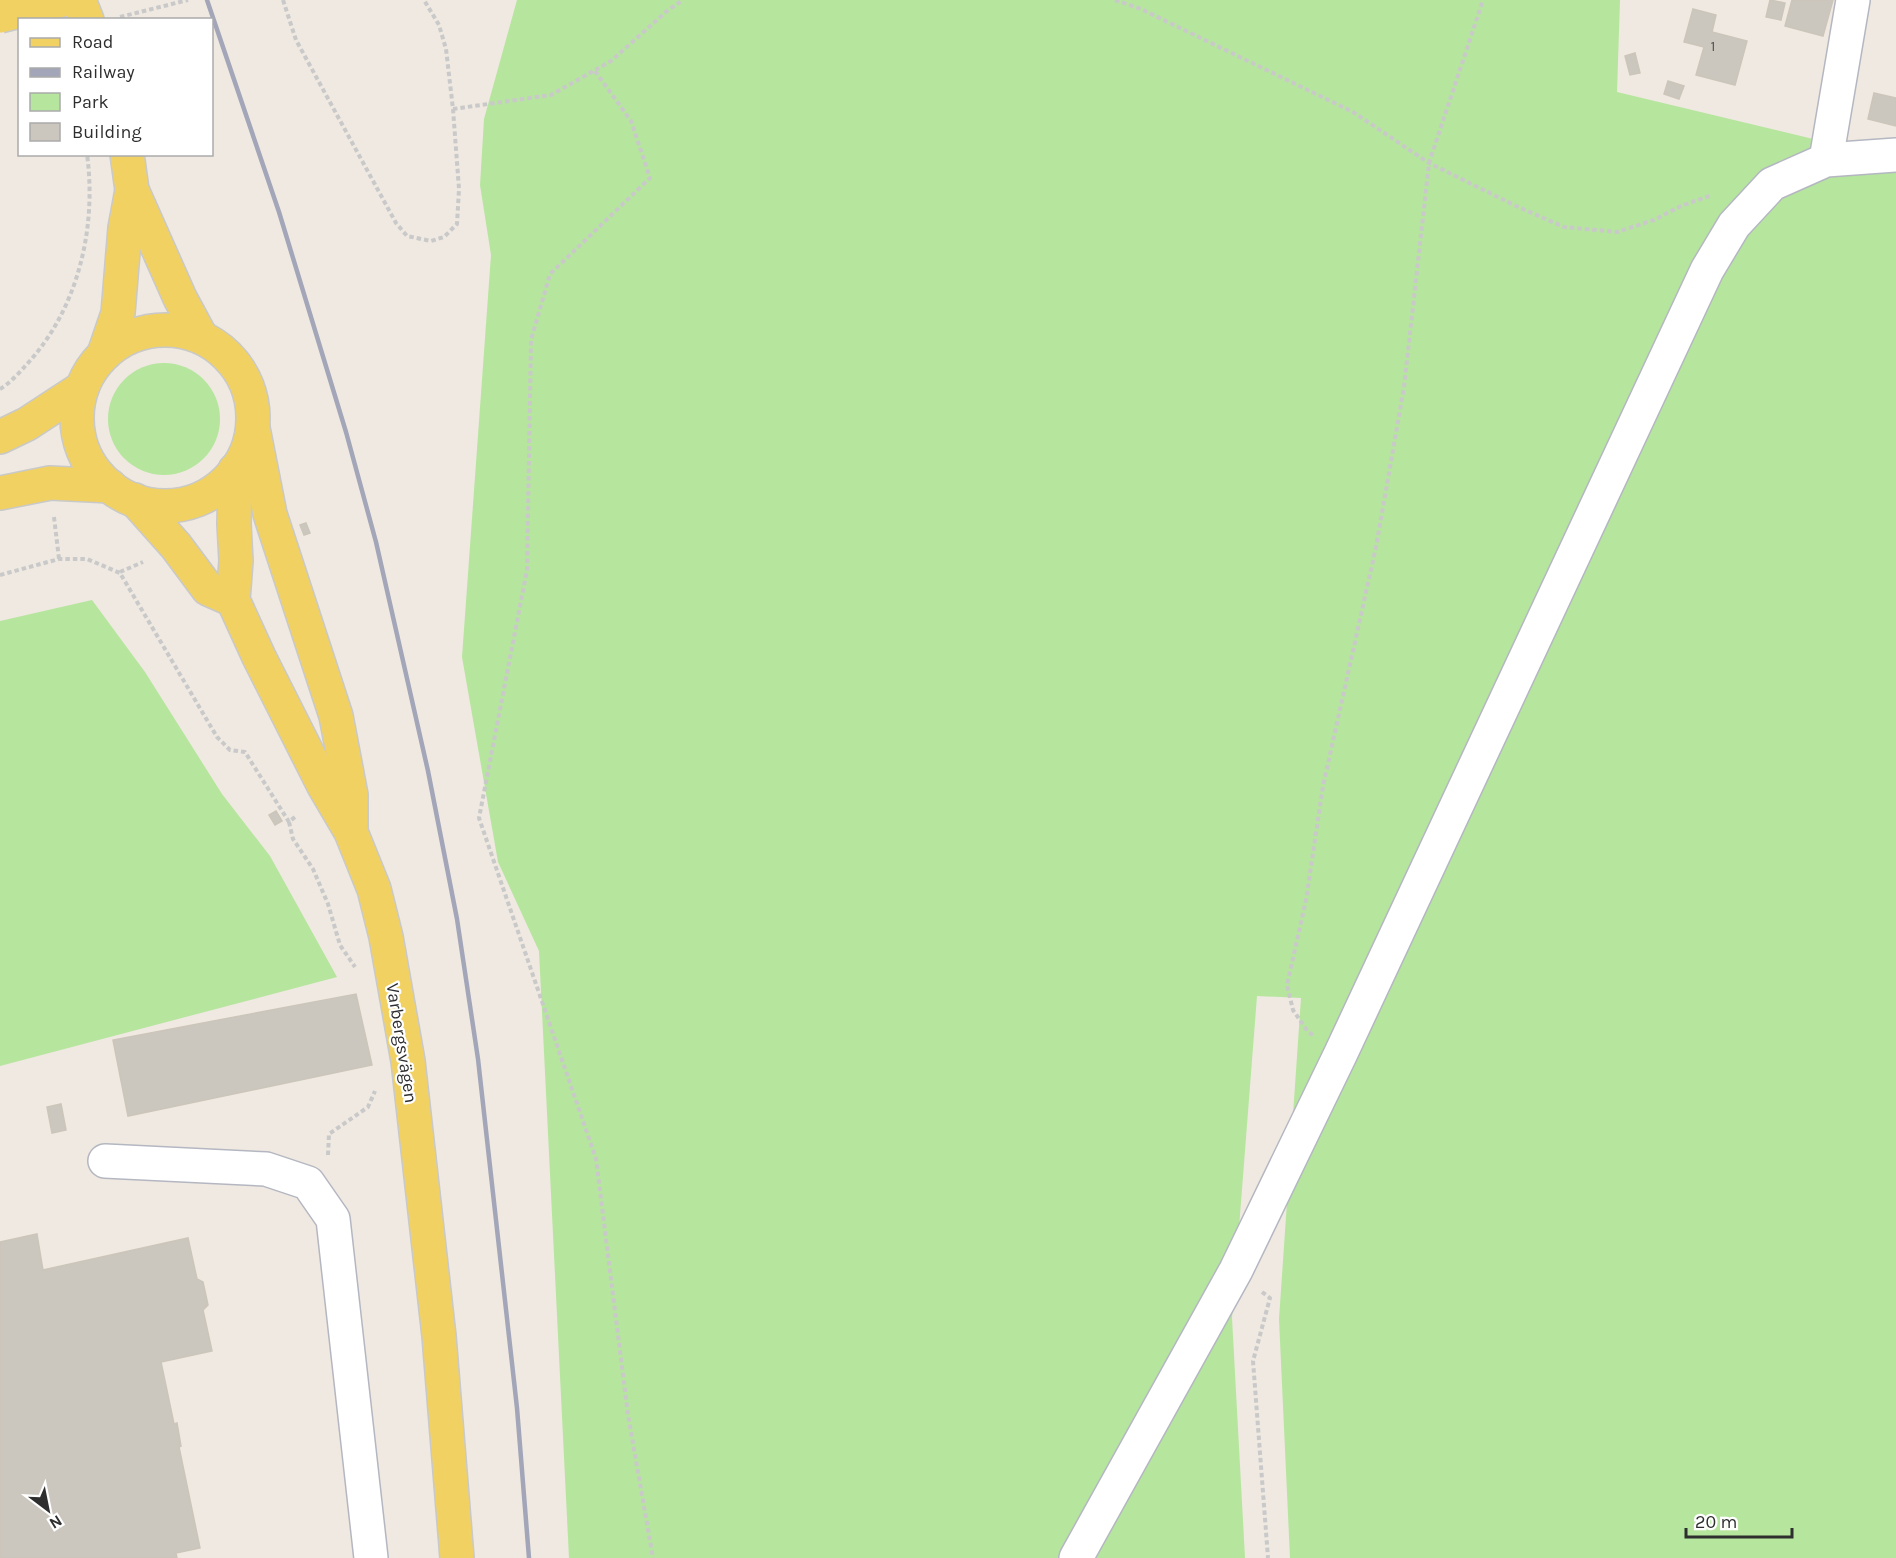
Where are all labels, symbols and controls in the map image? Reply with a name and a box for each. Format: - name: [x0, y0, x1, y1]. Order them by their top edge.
- legend: [18, 18, 213, 156]
- text: Road: [72, 31, 113, 53]
- house number: 1: [1711, 37, 1715, 55]
- text: Railway: [72, 61, 135, 83]
- text: Park: [72, 91, 109, 113]
- text: Building: [72, 121, 142, 143]
- street label: Varbergsvägen: [382, 982, 422, 1104]
- north arrow: [18, 1480, 78, 1540]
- scale bar: [1686, 1501, 1792, 1539]
- text: N: [46, 1511, 66, 1533]
- text: 20 m: [1695, 1511, 1737, 1533]

